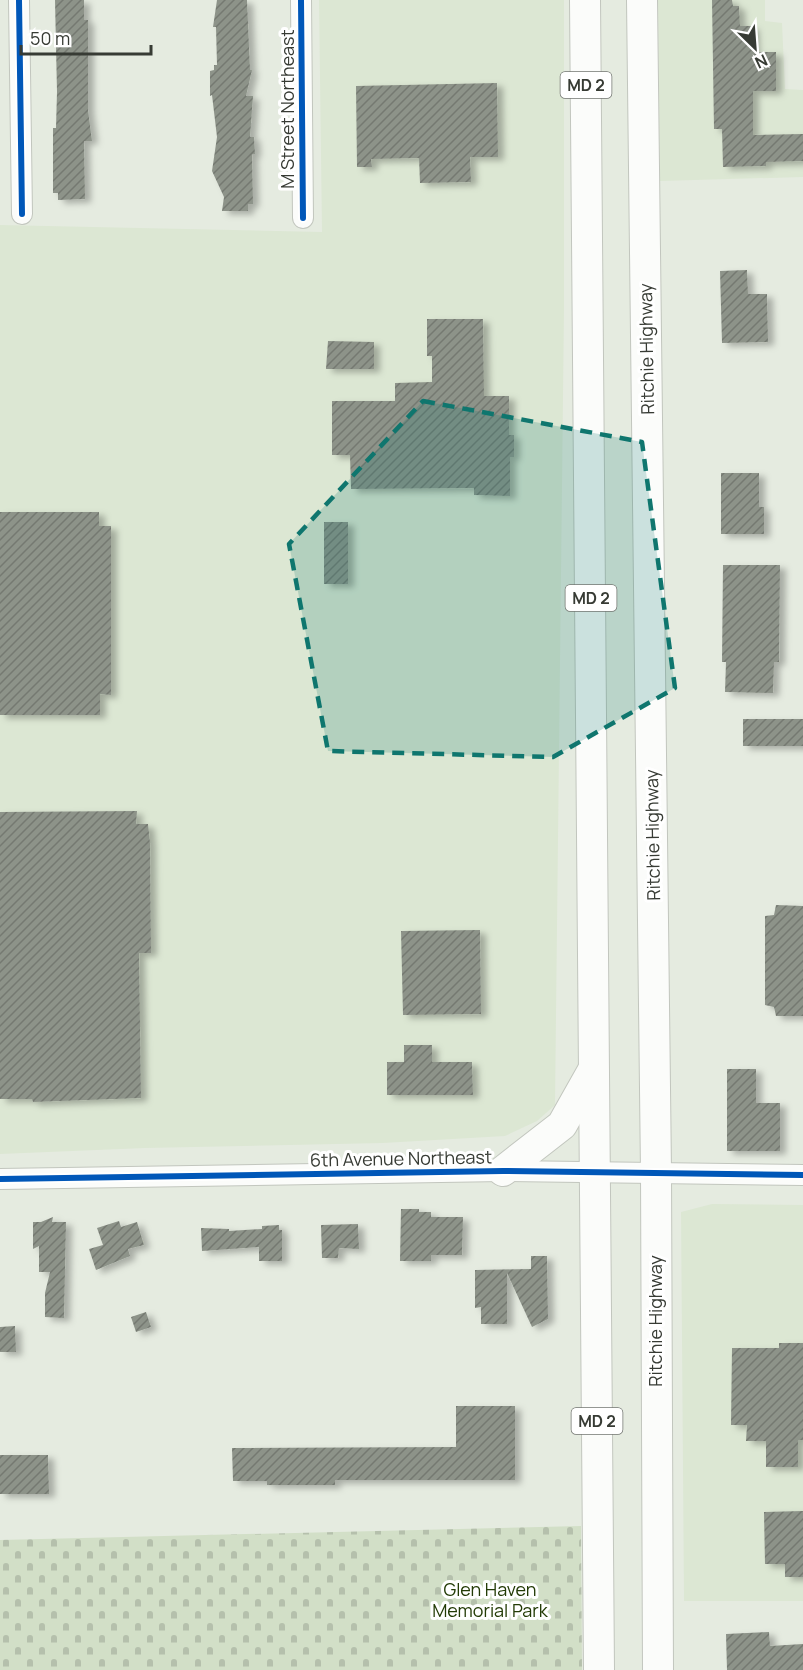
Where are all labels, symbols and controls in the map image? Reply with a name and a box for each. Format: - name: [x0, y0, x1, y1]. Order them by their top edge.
- scale bar: [21, 18, 152, 56]
- north arrow: [725, 18, 785, 78]
- text: 50 m: [30, 26, 70, 50]
- street label: M Street Northeast: [275, 29, 299, 189]
- text: N: [751, 49, 771, 74]
- road number: MD 2: [560, 72, 612, 98]
- street label: Ritchie Highway: [633, 283, 659, 415]
- road number: MD 2: [566, 585, 616, 611]
- street label: Ritchie Highway: [639, 769, 665, 901]
- street label: 6th Avenue Northeast: [310, 1144, 492, 1172]
- street label: Ritchie Highway: [643, 1255, 667, 1387]
- road number: MD 2: [572, 1408, 622, 1434]
- park label: Glen Haven Memorial Park: [432, 1577, 549, 1622]

